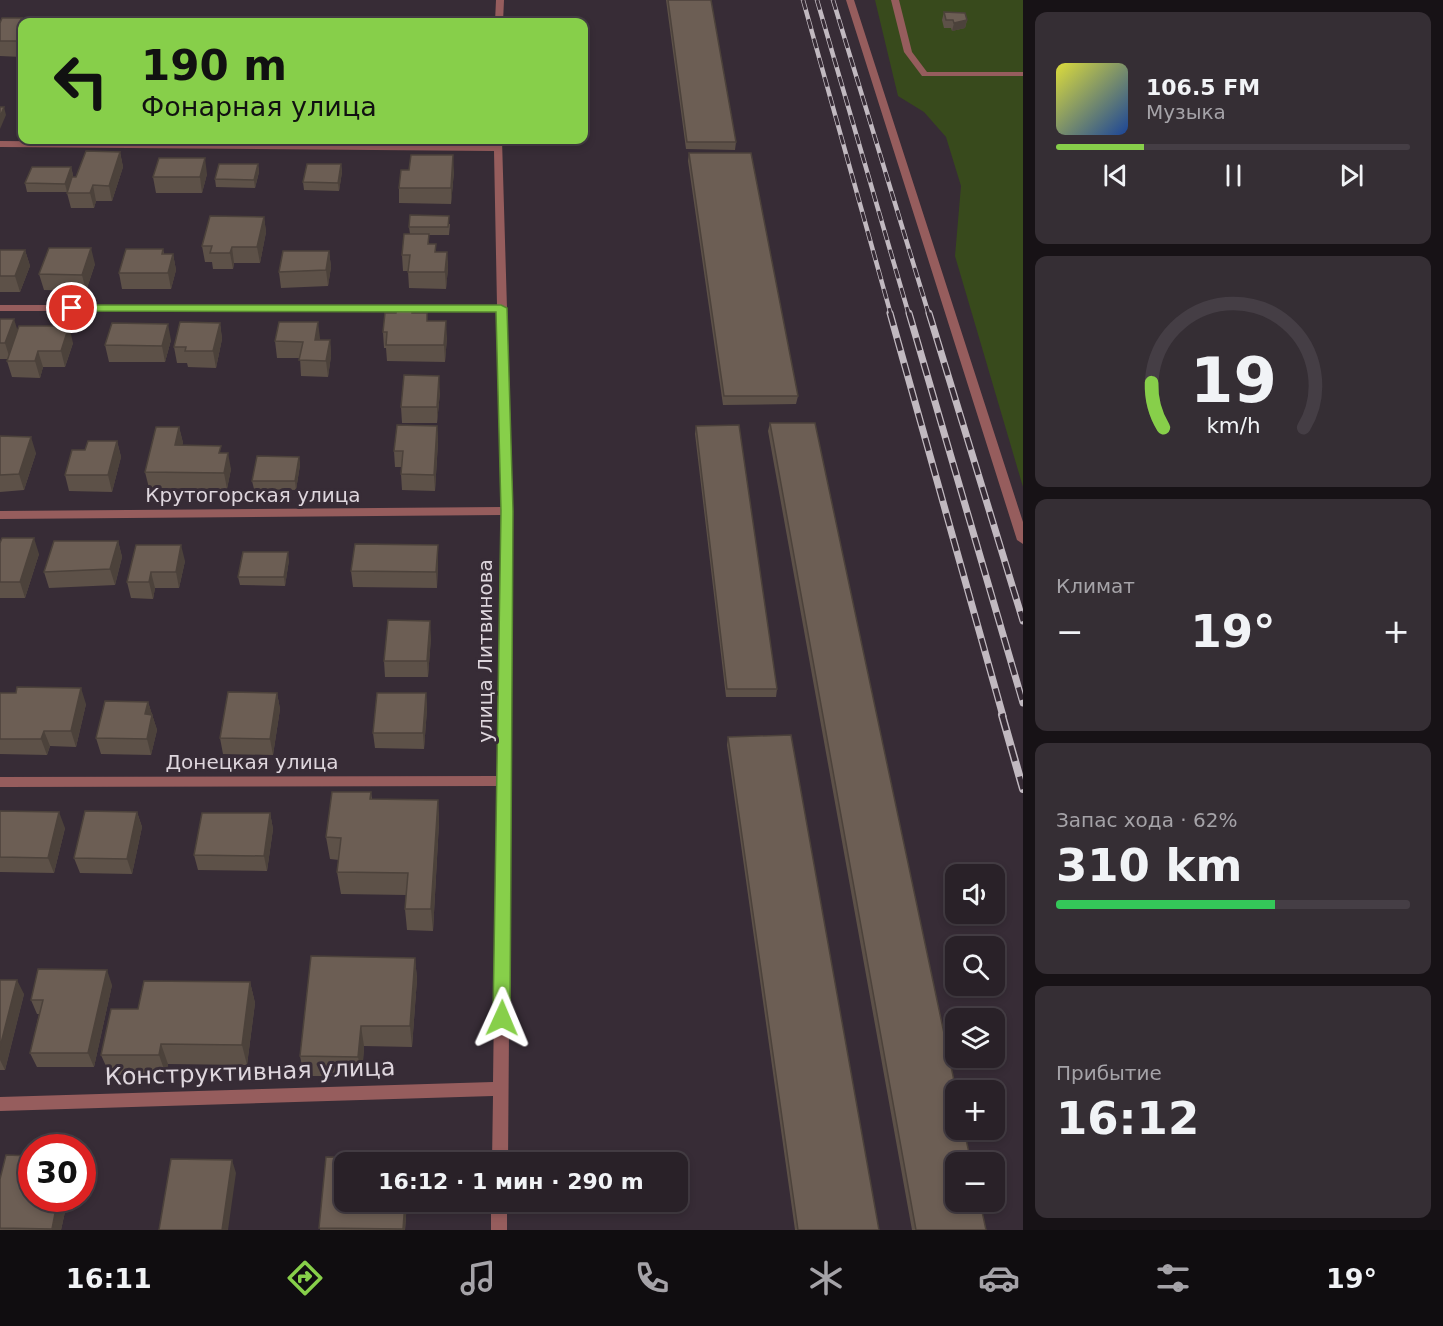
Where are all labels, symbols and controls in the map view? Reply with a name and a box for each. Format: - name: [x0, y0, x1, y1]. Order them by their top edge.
- text: 190 m: [141, 41, 287, 90]
- icon: left: [42, 42, 120, 120]
- text: 106.5 FM: [1146, 75, 1260, 100]
- text: Фонарная улица: [141, 91, 377, 122]
- text: Музыка: [1146, 100, 1226, 124]
- icon: previous: [1099, 159, 1132, 192]
- icon: pause: [1217, 159, 1250, 192]
- icon: next: [1335, 159, 1368, 192]
- pin: [46, 282, 97, 333]
- icon: arrive: [55, 291, 88, 324]
- text: 19: [1190, 345, 1276, 418]
- text: km/h: [1206, 414, 1260, 439]
- street label: Крутогорская улица: [145, 483, 361, 507]
- street label: улица Литвинова: [473, 559, 497, 743]
- text: Климат: [1056, 574, 1135, 598]
- text: 19°: [1190, 605, 1276, 658]
- text: −: [1056, 612, 1084, 651]
- text: +: [1382, 612, 1410, 651]
- street label: Донецкая улица: [165, 750, 339, 774]
- text: Запас хода · 62%: [1056, 808, 1237, 832]
- text: 310 km: [1056, 839, 1242, 892]
- map controls: [945, 864, 1005, 1212]
- button: sound: [945, 864, 1005, 924]
- button: search: [945, 936, 1005, 996]
- position arrow: [470, 986, 534, 1050]
- button: layers: [945, 1008, 1005, 1068]
- street label: Конструктивная улица: [104, 1053, 396, 1091]
- text: Прибытие: [1056, 1061, 1162, 1085]
- button: +: [945, 1080, 1005, 1140]
- text: 16:12: [1056, 1092, 1199, 1145]
- speed limit sign: 30: [18, 1134, 96, 1212]
- button: −: [945, 1152, 1005, 1212]
- text: 16:12 · 1 мин · 290 m: [378, 1169, 644, 1194]
- icon: directions: [284, 1257, 326, 1299]
- icon: music: [457, 1257, 499, 1299]
- icon: phone: [631, 1257, 673, 1299]
- icon: climate: [805, 1257, 847, 1299]
- icon: car: [978, 1257, 1020, 1299]
- icon: filters: [1152, 1257, 1194, 1299]
- text: 16:11: [66, 1263, 152, 1294]
- text: 19°: [1326, 1263, 1377, 1294]

